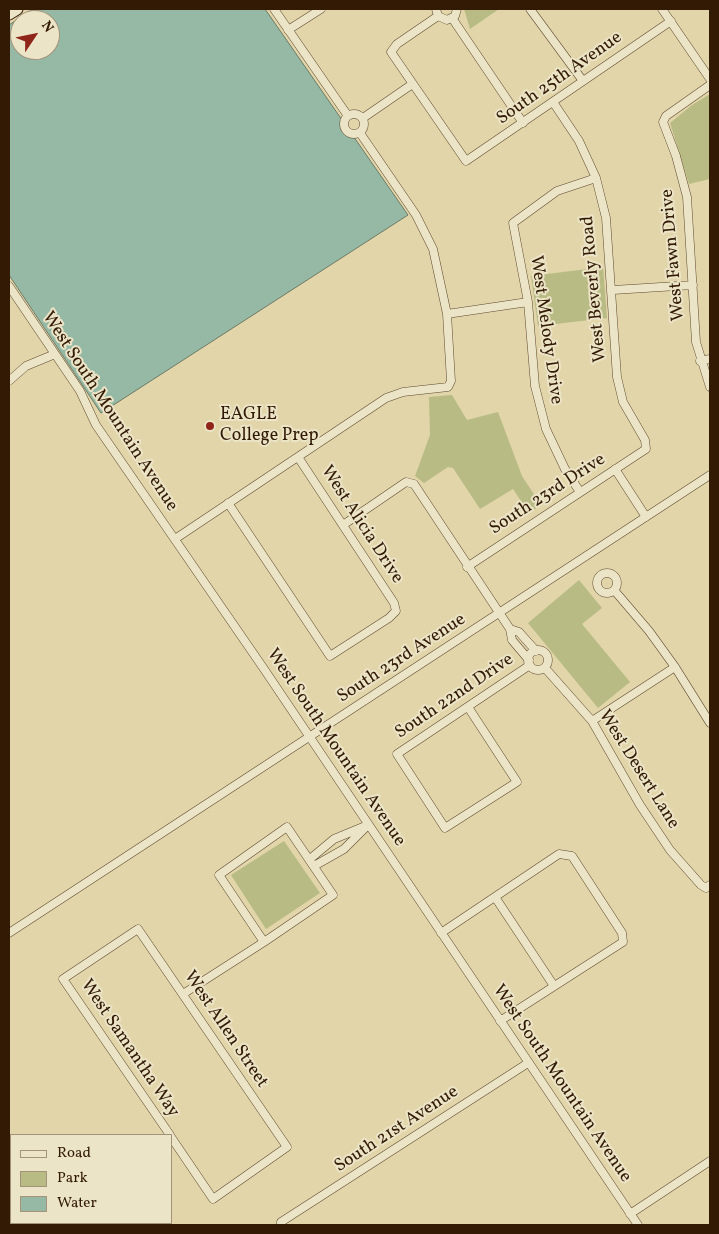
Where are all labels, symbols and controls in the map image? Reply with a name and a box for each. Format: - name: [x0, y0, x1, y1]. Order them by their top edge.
- north arrow: [10, 10, 60, 60]
- text: N: [36, 17, 58, 36]
- street label: South 25th Avenue: [493, 28, 627, 130]
- street label: West Fawn Drive: [657, 188, 691, 322]
- street label: West Beverly Road: [578, 215, 612, 363]
- street label: West Melody Drive: [524, 254, 566, 406]
- street label: West South Mountain Avenue: [36, 308, 182, 516]
- place label: EAGLE College Prep: [220, 405, 319, 448]
- marker: EAGLE College Prep: [204, 420, 216, 432]
- street label: South 23rd Drive: [486, 449, 610, 541]
- street label: West Alicia Drive: [315, 462, 407, 588]
- street label: South 23rd Avenue: [334, 609, 470, 709]
- street label: West South Mountain Avenue: [261, 645, 409, 851]
- street label: South 22nd Drive: [392, 649, 518, 745]
- street label: West Desert Lane: [593, 706, 683, 834]
- street label: West Allen Street: [178, 967, 272, 1093]
- street label: West Samantha Way: [75, 976, 183, 1122]
- street label: West South Mountain Avenue: [487, 981, 635, 1187]
- street label: South 21st Avenue: [331, 1082, 463, 1178]
- legend: [10, 1134, 172, 1224]
- text: Road: [57, 1143, 91, 1164]
- text: Park: [57, 1168, 88, 1189]
- text: Water: [57, 1193, 97, 1214]

